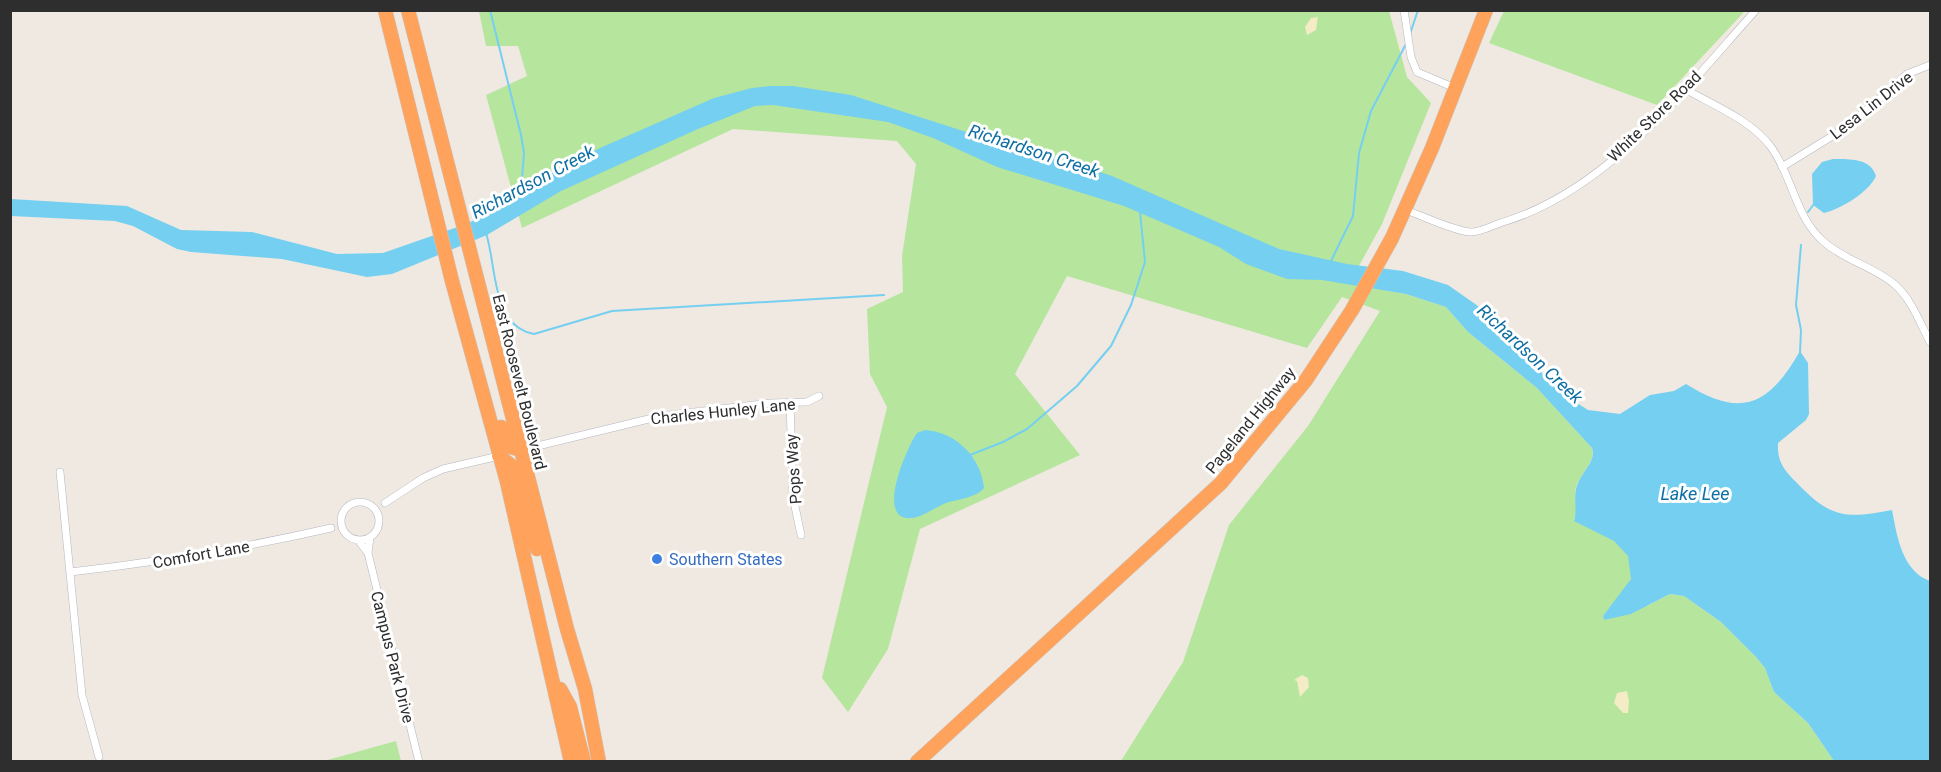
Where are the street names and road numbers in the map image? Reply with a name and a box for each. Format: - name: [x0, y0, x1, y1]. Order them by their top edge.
- street label: White Store Road: [1604, 67, 1705, 166]
- street label: Lesa Lin Drive: [1826, 67, 1916, 143]
- street label: East Roosevelt Boulevard: [489, 292, 551, 472]
- street label: Pageland Highway: [1202, 363, 1300, 478]
- street label: Charles Hunley Lane: [650, 394, 796, 429]
- street label: Pops Way: [782, 433, 805, 505]
- street label: Comfort Lane: [151, 537, 251, 572]
- street label: Campus Park Drive: [367, 589, 418, 725]

